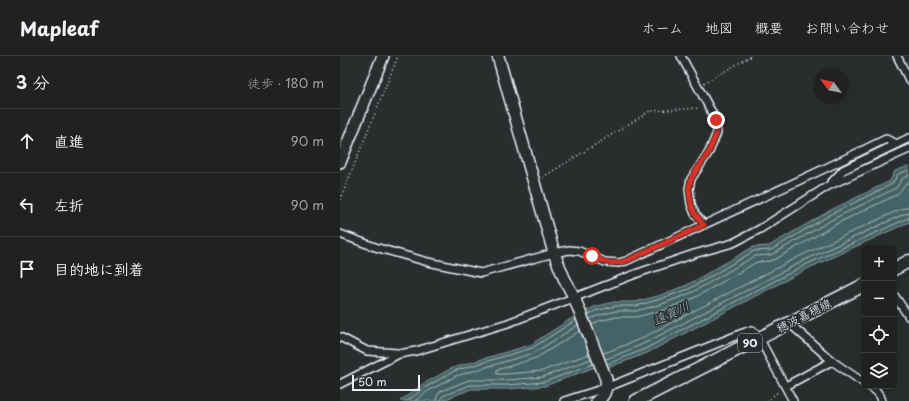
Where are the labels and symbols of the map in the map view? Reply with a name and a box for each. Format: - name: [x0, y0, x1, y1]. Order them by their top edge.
- north arrow: [813, 68, 849, 104]
- route end: [707, 111, 725, 129]
- route start: [583, 247, 601, 265]
- street label: 穂波嘉穂線: [773, 293, 834, 337]
- water label: 遠賀川: [649, 296, 692, 329]
- road number: 90: [738, 334, 762, 352]
- scale bar: [352, 373, 420, 392]

